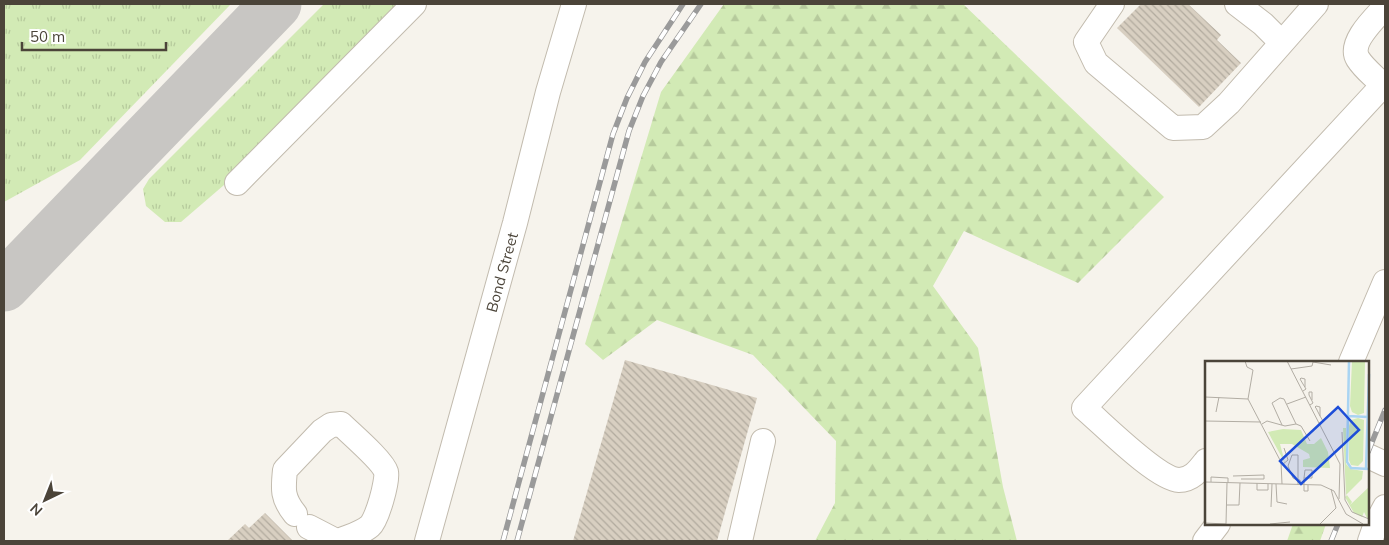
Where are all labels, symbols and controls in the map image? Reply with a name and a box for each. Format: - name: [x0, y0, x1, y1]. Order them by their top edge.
- scale bar: [22, 20, 166, 52]
- text: 50 m: [30, 27, 65, 46]
- street label: Bond Street: [481, 230, 522, 314]
- inset map: [1205, 361, 1369, 525]
- north arrow: [20, 475, 70, 525]
- text: N: [26, 499, 46, 520]

